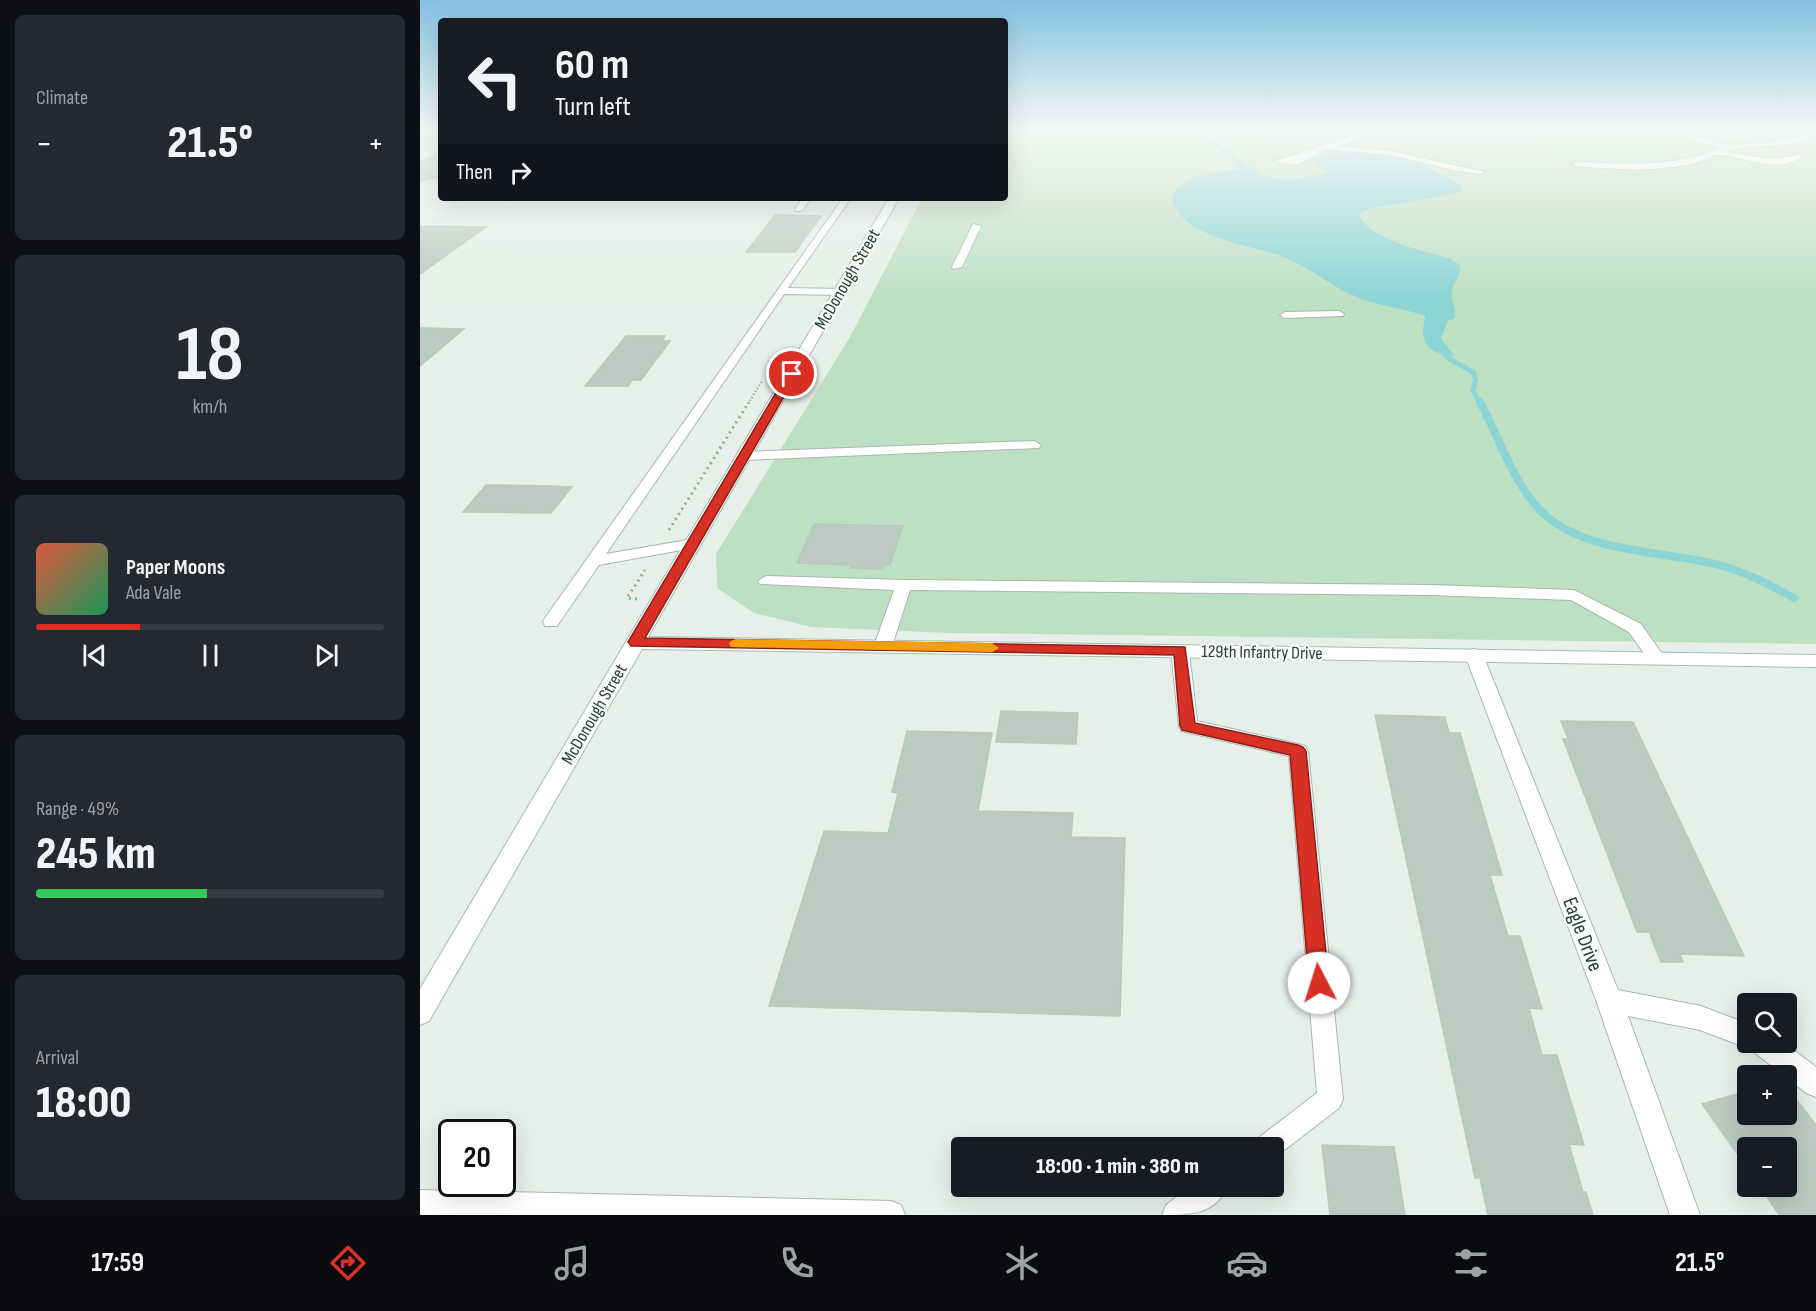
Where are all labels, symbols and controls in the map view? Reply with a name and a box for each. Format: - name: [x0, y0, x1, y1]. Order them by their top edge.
- text: 60 m: [555, 40, 629, 91]
- icon: left: [456, 42, 534, 120]
- text: Climate: [36, 86, 88, 110]
- text: Turn left: [555, 91, 631, 123]
- text: 21.5°: [167, 116, 253, 171]
- text: −: [36, 124, 52, 164]
- text: +: [368, 124, 384, 164]
- icon: right: [504, 156, 537, 189]
- text: Then: [456, 159, 492, 186]
- street label: McDonough Street: [810, 225, 885, 333]
- text: 18: [176, 309, 244, 402]
- pin: [766, 348, 817, 399]
- icon: arrive: [775, 357, 808, 390]
- text: km/h: [193, 395, 227, 419]
- text: Paper Moons: [126, 554, 225, 581]
- text: Ada Vale: [126, 581, 181, 605]
- icon: previous: [78, 639, 111, 672]
- icon: pause: [194, 639, 227, 672]
- icon: next: [310, 639, 343, 672]
- street label: 129th Infantry Drive: [1201, 641, 1323, 664]
- street label: McDonough Street: [557, 660, 632, 768]
- text: Range · 49%: [36, 797, 119, 821]
- text: 245 km: [36, 827, 156, 882]
- street label: Eagle Drive: [1557, 894, 1608, 975]
- position arrow: [1287, 951, 1351, 1015]
- map controls: [1737, 993, 1797, 1197]
- button: search: [1737, 993, 1797, 1053]
- text: Arrival: [36, 1046, 79, 1070]
- button: +: [1737, 1065, 1797, 1125]
- text: 18:00: [36, 1076, 131, 1131]
- speed limit sign: 20: [438, 1119, 516, 1197]
- button: −: [1737, 1137, 1797, 1197]
- text: 18:00 · 1 min · 380 m: [1036, 1153, 1199, 1180]
- icon: directions: [327, 1242, 369, 1284]
- icon: music: [551, 1242, 593, 1284]
- icon: phone: [776, 1242, 818, 1284]
- icon: climate: [1001, 1242, 1043, 1284]
- icon: car: [1226, 1242, 1268, 1284]
- icon: filters: [1450, 1242, 1492, 1284]
- text: 17:59: [91, 1247, 144, 1279]
- text: 21.5°: [1675, 1247, 1725, 1279]

